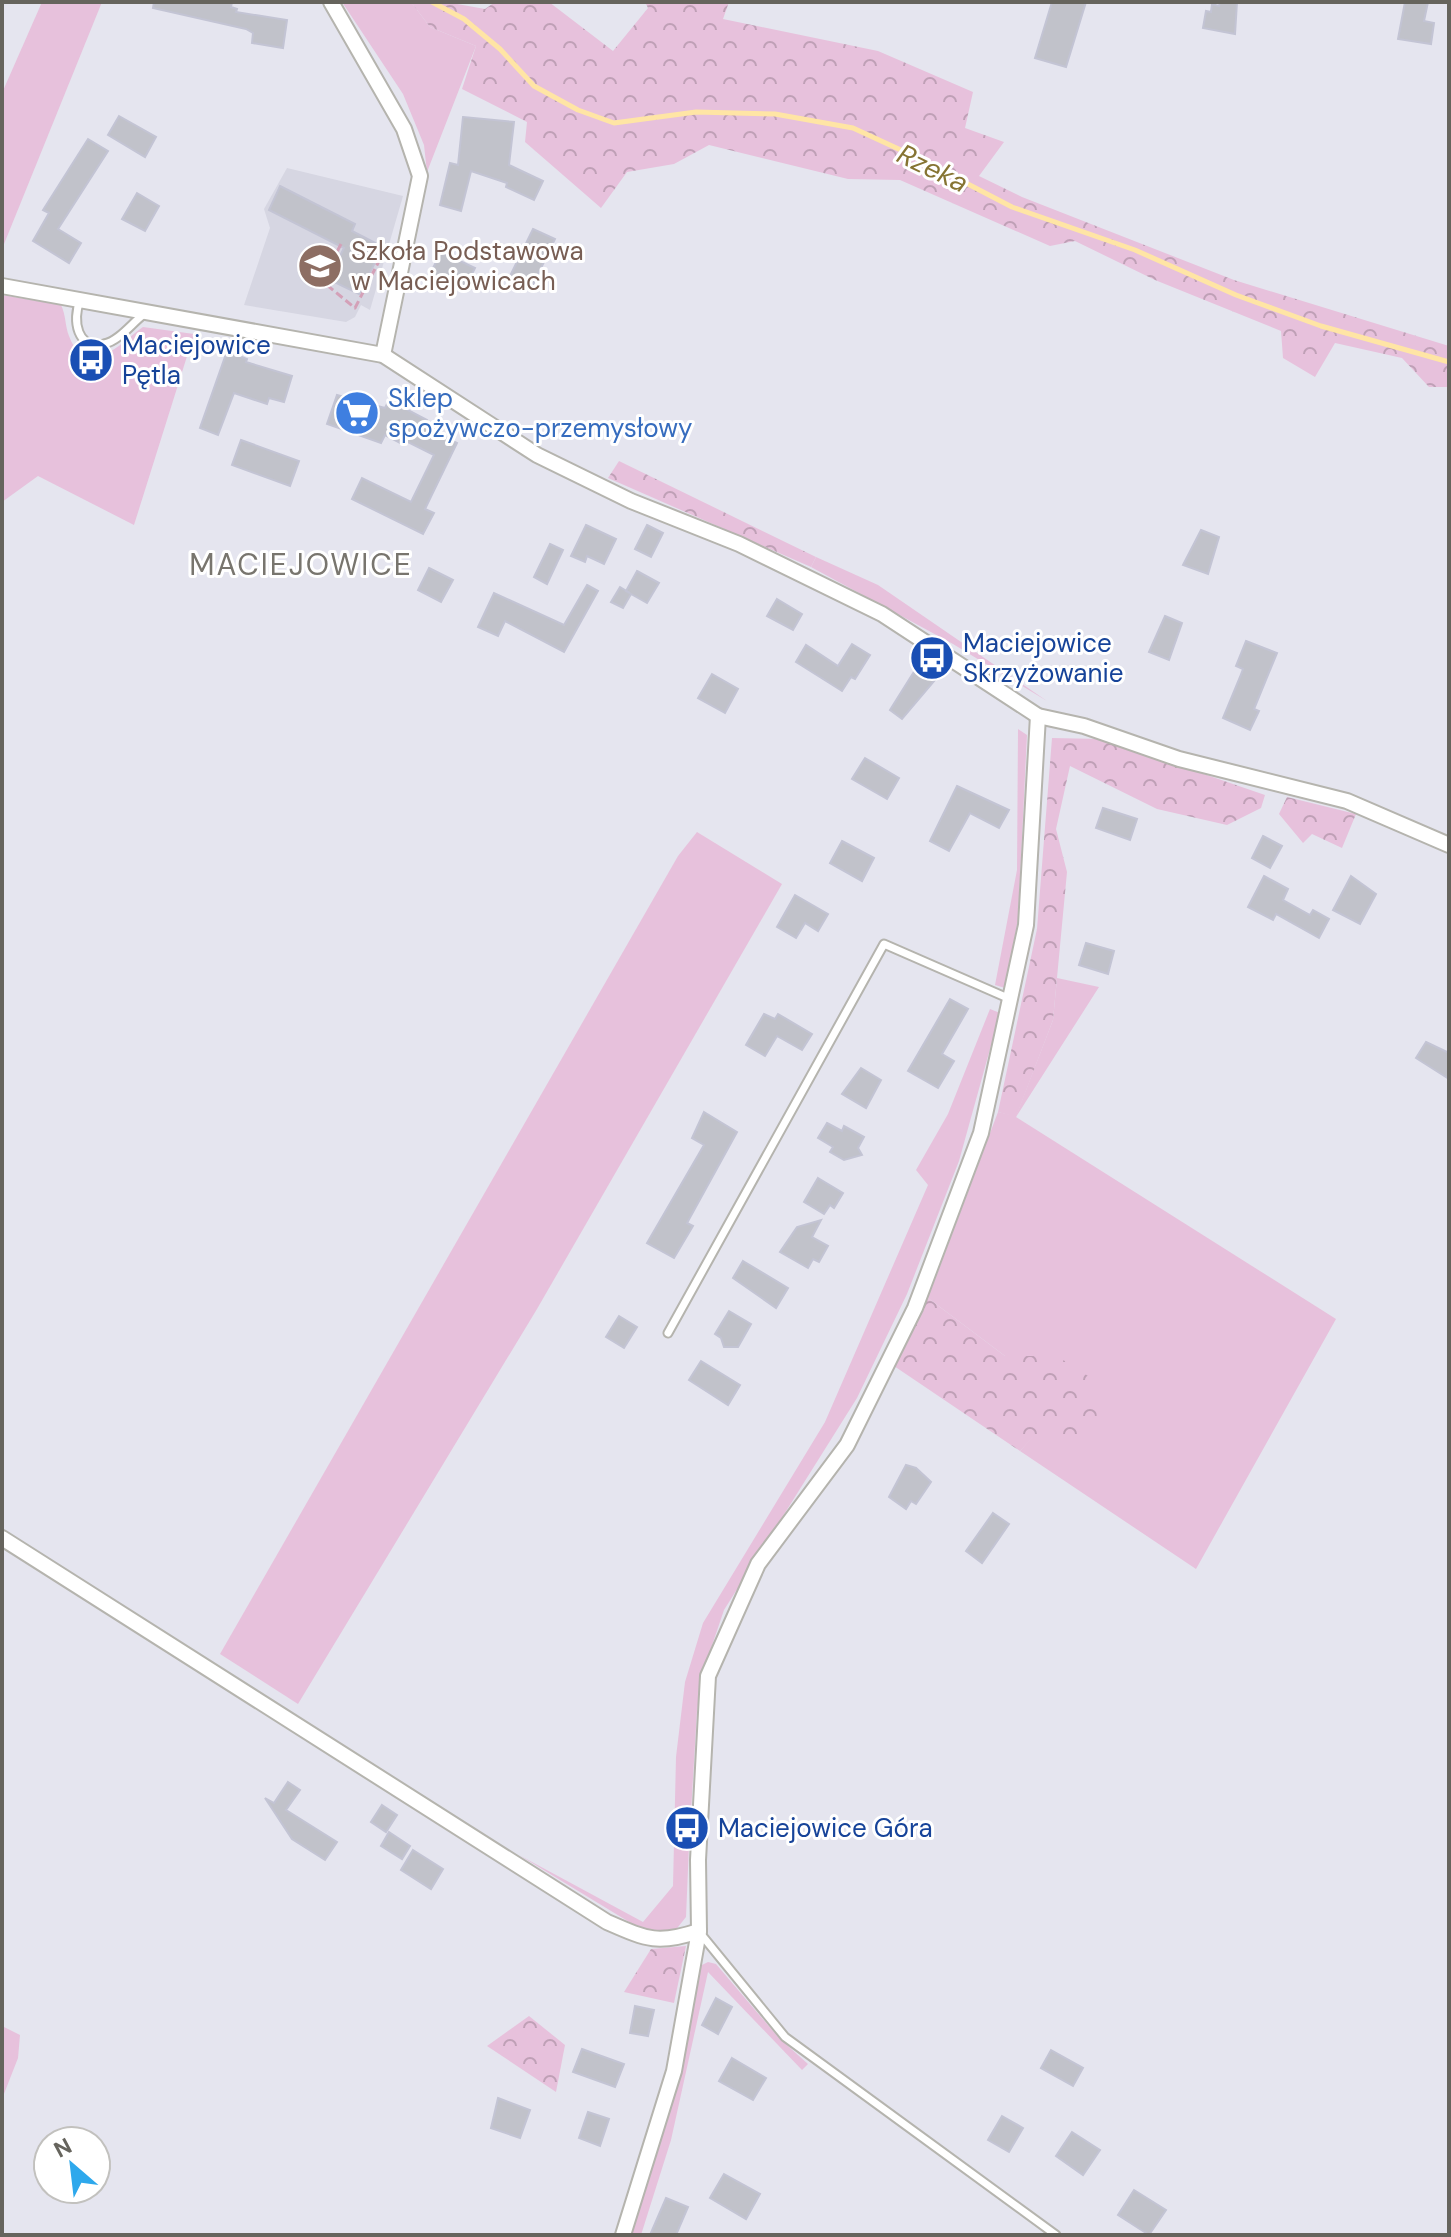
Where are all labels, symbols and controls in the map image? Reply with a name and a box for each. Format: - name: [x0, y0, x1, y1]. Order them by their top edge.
- water label: Rzeka: [891, 135, 974, 201]
- place label: Szkoła Podstawowa w Maciejowicach: [351, 234, 584, 298]
- school or university icon: Szkoła Podstawowa w Maciejowicach: [296, 242, 344, 290]
- place label: Maciejowice Pętla: [122, 328, 271, 392]
- bus stop icon: Maciejowice Pętla: [67, 336, 115, 384]
- place label: Sklep spożywczo-przemysłowy: [388, 381, 693, 445]
- supermarket icon: Sklep spożywczo-przemysłowy: [333, 389, 381, 437]
- district label: MACIEJOWICE: [189, 545, 413, 584]
- place label: Maciejowice Skrzyżowanie: [963, 626, 1123, 690]
- bus stop icon: Maciejowice Skrzyżowanie: [908, 634, 956, 682]
- bus stop icon: Maciejowice Góra: [663, 1804, 711, 1852]
- place label: Maciejowice Góra: [718, 1811, 933, 1845]
- north arrow: [32, 2125, 112, 2205]
- text: N: [49, 2131, 77, 2164]

